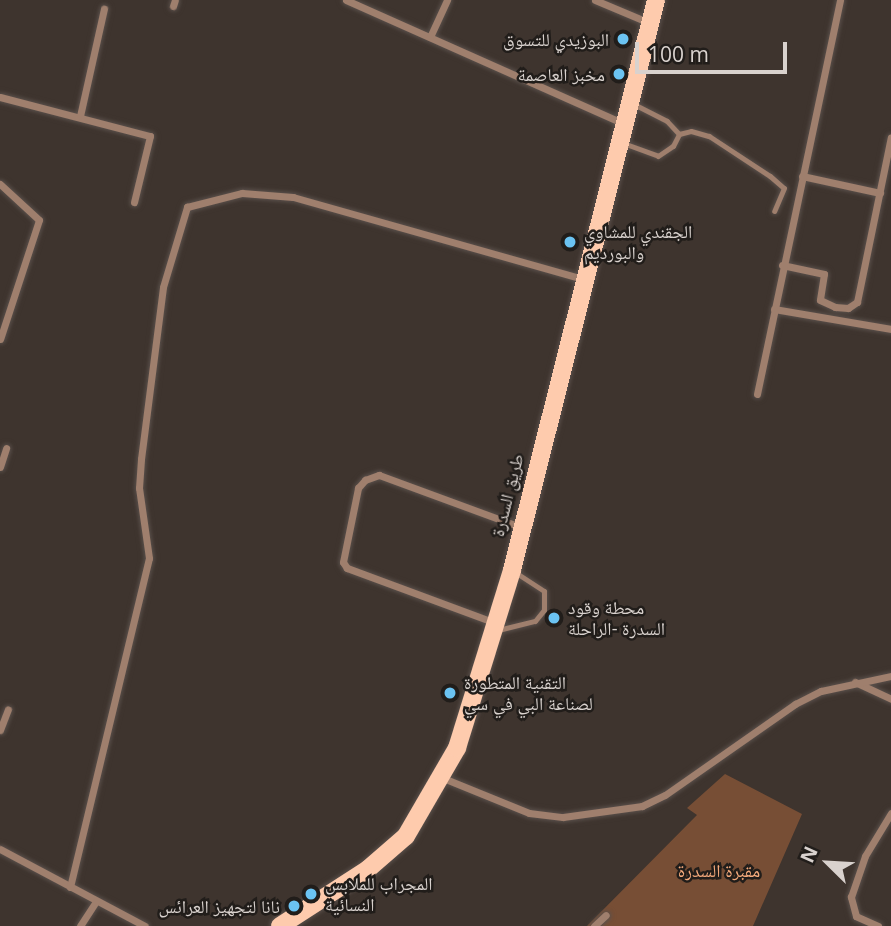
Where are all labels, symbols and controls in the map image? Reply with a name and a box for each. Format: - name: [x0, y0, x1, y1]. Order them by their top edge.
- place label: البوزيدي للتسوق: [503, 28, 609, 50]
- scale bar: [639, 28, 791, 72]
- marker: البوزيدي للتسوق: [615, 31, 631, 47]
- text: 100 m: [648, 40, 709, 68]
- place label: مخبز العاصمة: [518, 63, 605, 85]
- marker: مخبز العاصمة: [611, 66, 627, 82]
- place label: الجقندي للمشاوي والبورديم: [584, 221, 692, 264]
- marker: الجقندي للمشاوي والبورديم: [562, 234, 578, 250]
- street label: طريق السدرة: [486, 451, 528, 539]
- place label: محطة وقود السدرة -الراحلة: [568, 597, 665, 640]
- marker: محطة وقود السدرة -الراحلة: [546, 610, 562, 626]
- place label: التقنية المتطورة لصناعة البي في سي: [464, 672, 593, 714]
- marker: التقنية المتطورة لصناعة البي في سي: [442, 685, 458, 701]
- north arrow: [793, 828, 863, 898]
- text: N: [794, 842, 824, 867]
- park label: مقبرة السدرة: [678, 859, 760, 881]
- place label: المجراب للملابس النسائية: [325, 873, 433, 916]
- marker: المجراب للملابس النسائية: [303, 886, 319, 902]
- place label: نانا لتجهيز العرائس: [158, 895, 280, 917]
- marker: نانا لتجهيز العرائس: [286, 898, 302, 914]

